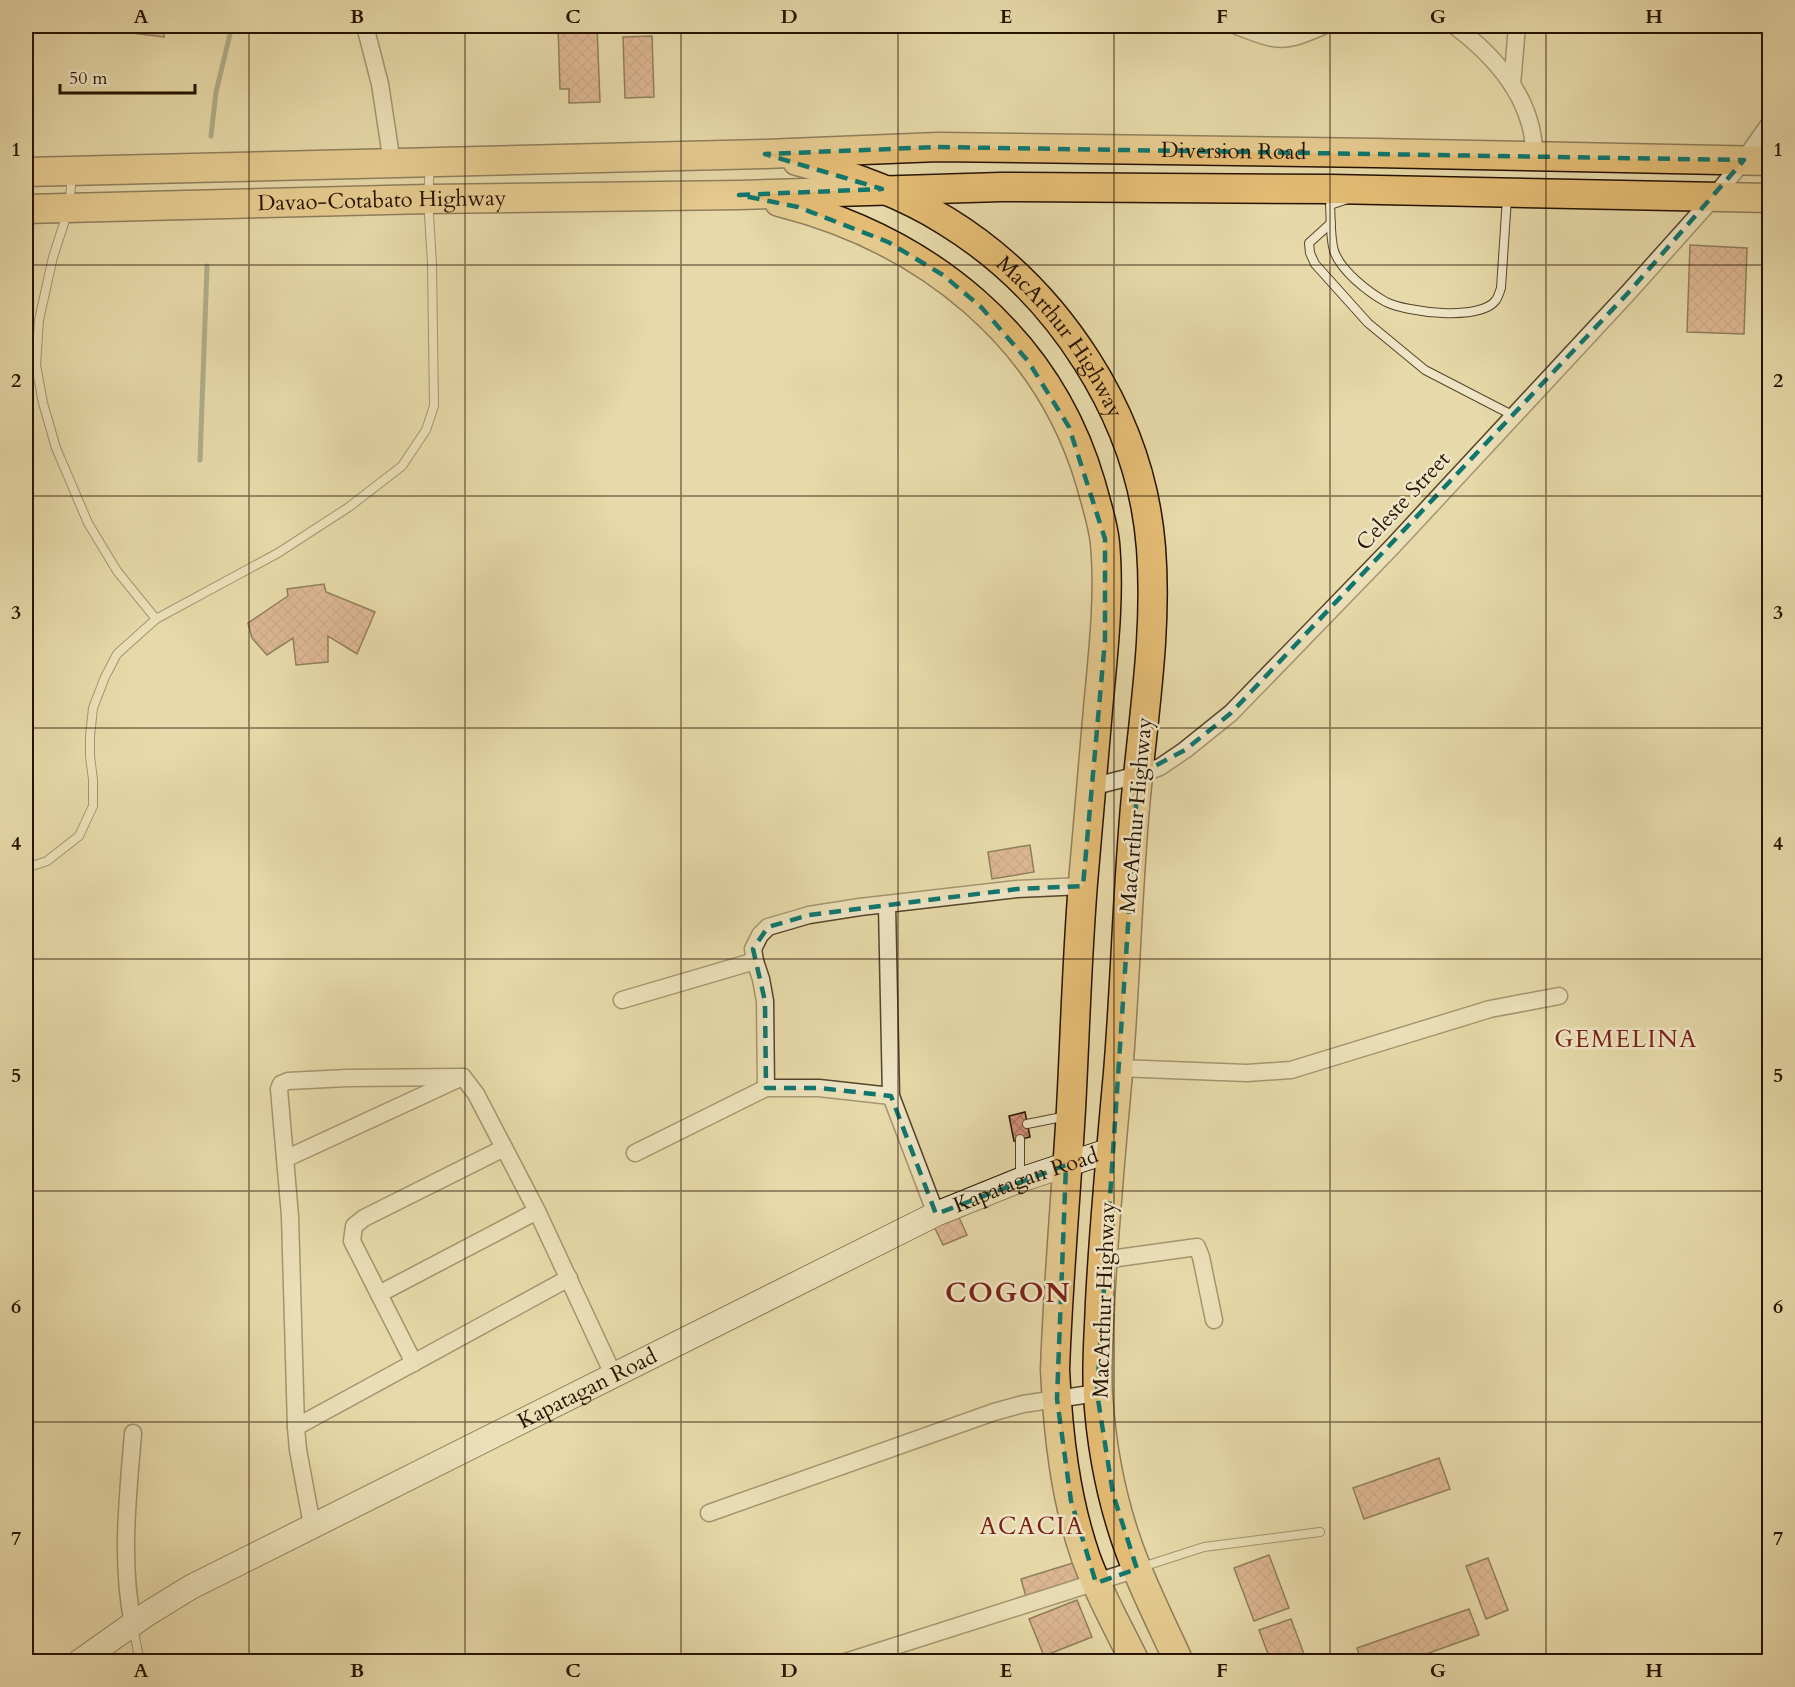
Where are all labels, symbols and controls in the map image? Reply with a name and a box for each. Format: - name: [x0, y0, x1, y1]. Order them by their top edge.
- text: A: [133, 3, 149, 30]
- text: B: [350, 3, 364, 30]
- text: C: [565, 3, 581, 30]
- text: D: [780, 3, 798, 30]
- text: E: [1000, 3, 1012, 30]
- text: F: [1216, 3, 1228, 30]
- text: G: [1430, 3, 1446, 30]
- text: H: [1645, 3, 1663, 30]
- scale bar: [60, 57, 195, 95]
- text: 50 m: [69, 66, 108, 91]
- street label: Diversion Road: [1161, 135, 1307, 167]
- text: 1: [11, 136, 21, 163]
- text: 1: [1773, 136, 1783, 163]
- street label: Davao-Cotabato Highway: [257, 183, 507, 218]
- street label: MacArthur Highway: [990, 249, 1131, 423]
- text: 2: [11, 367, 21, 394]
- text: 2: [1773, 367, 1783, 394]
- street label: Celeste Street: [1349, 445, 1457, 557]
- text: 3: [11, 599, 21, 626]
- text: 3: [1773, 599, 1783, 626]
- street label: MacArthur Highway: [1112, 715, 1160, 914]
- text: 4: [11, 830, 21, 857]
- text: 4: [1773, 830, 1783, 857]
- district label: GEMELINA: [1554, 1023, 1698, 1056]
- text: 5: [11, 1062, 21, 1089]
- text: 5: [1773, 1062, 1783, 1089]
- street label: Kapatagan Road: [949, 1140, 1102, 1220]
- street label: MacArthur Highway: [1086, 1201, 1122, 1399]
- district label: COGON: [945, 1274, 1071, 1312]
- text: 6: [11, 1293, 21, 1320]
- text: 6: [1773, 1293, 1783, 1320]
- street label: Kapatagan Road: [512, 1341, 662, 1436]
- district label: ACACIA: [979, 1510, 1085, 1543]
- text: 7: [11, 1525, 21, 1552]
- text: 7: [1773, 1525, 1783, 1552]
- text: A: [133, 1657, 149, 1684]
- text: B: [350, 1657, 364, 1684]
- text: C: [565, 1657, 581, 1684]
- text: D: [780, 1657, 798, 1684]
- text: E: [1000, 1657, 1012, 1684]
- text: F: [1216, 1657, 1228, 1684]
- text: G: [1430, 1657, 1446, 1684]
- text: H: [1645, 1657, 1663, 1684]

